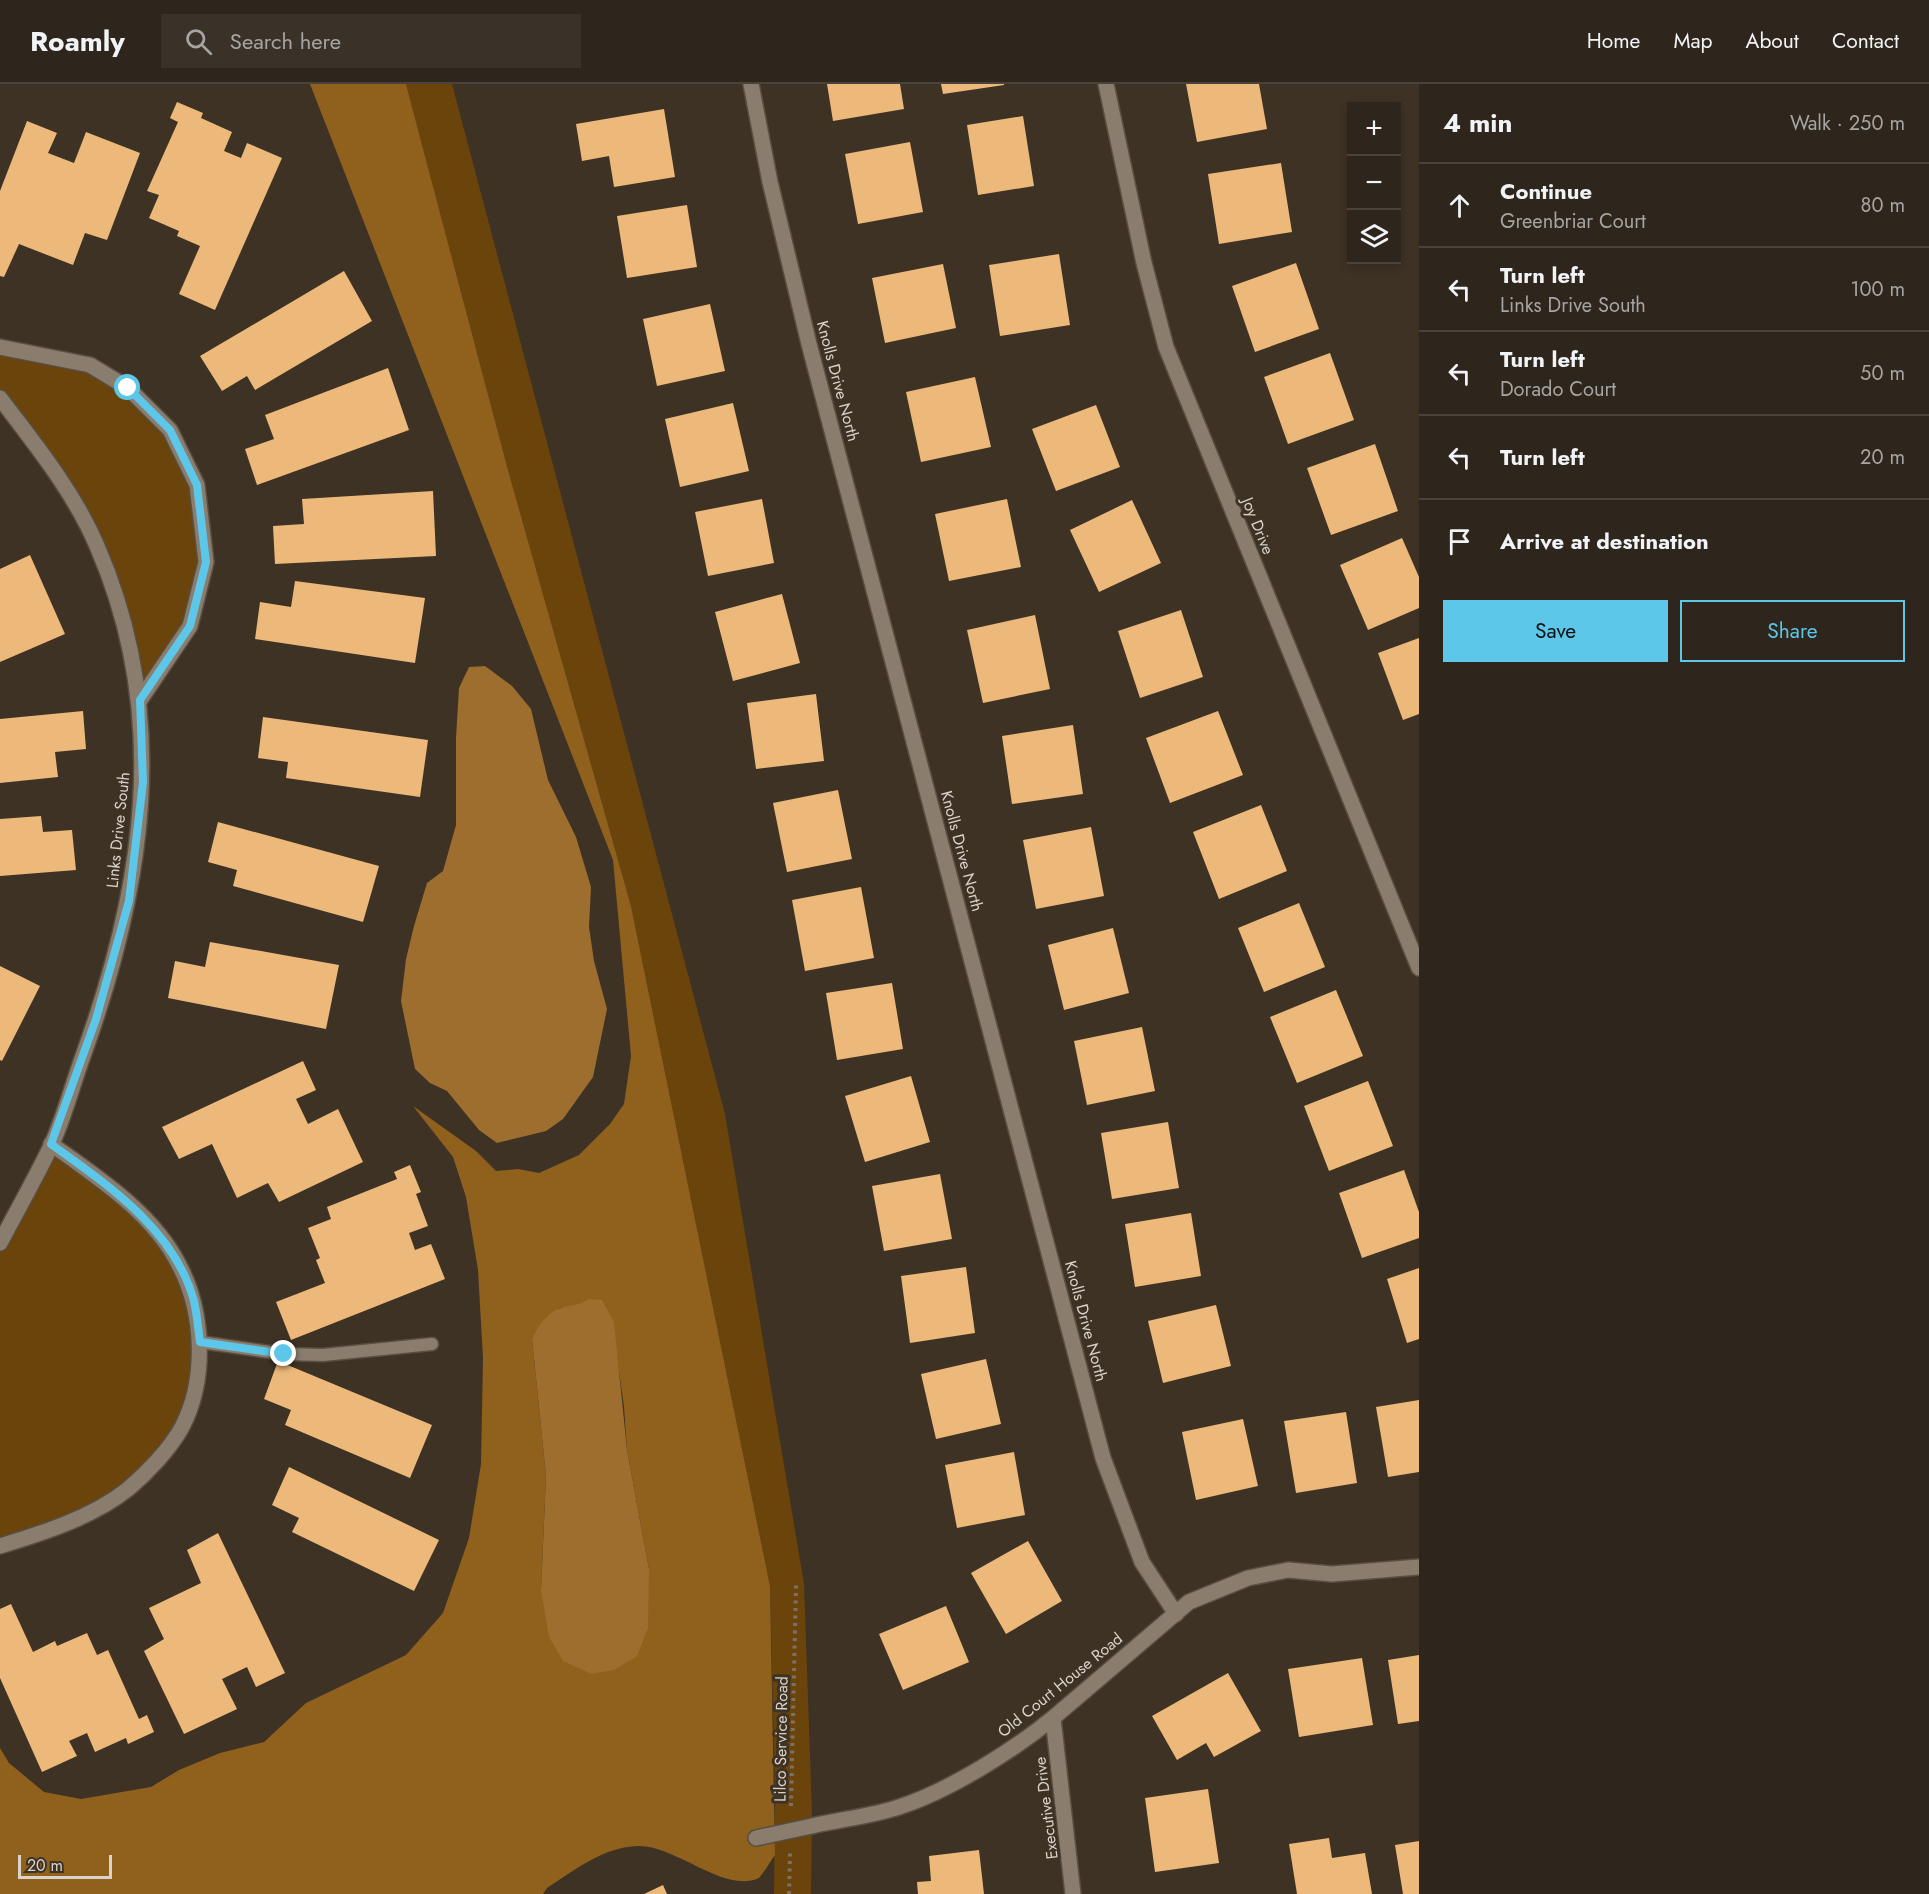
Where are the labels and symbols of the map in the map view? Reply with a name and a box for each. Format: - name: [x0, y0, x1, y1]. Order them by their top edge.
- street label: Knolls Drive North: [811, 318, 865, 444]
- route start: [114, 374, 140, 400]
- street label: Joy Drive: [1235, 492, 1280, 558]
- street label: Links Drive South: [100, 771, 136, 889]
- street label: Knolls Drive North: [935, 788, 989, 914]
- street label: Knolls Drive North: [1059, 1258, 1113, 1384]
- route end: [270, 1340, 296, 1366]
- street label: Old Court House Road: [993, 1627, 1127, 1743]
- street label: Lilco Service Road: [768, 1676, 794, 1802]
- street label: Executive Drive: [1028, 1755, 1064, 1861]
- scale bar: [18, 1852, 112, 1880]

